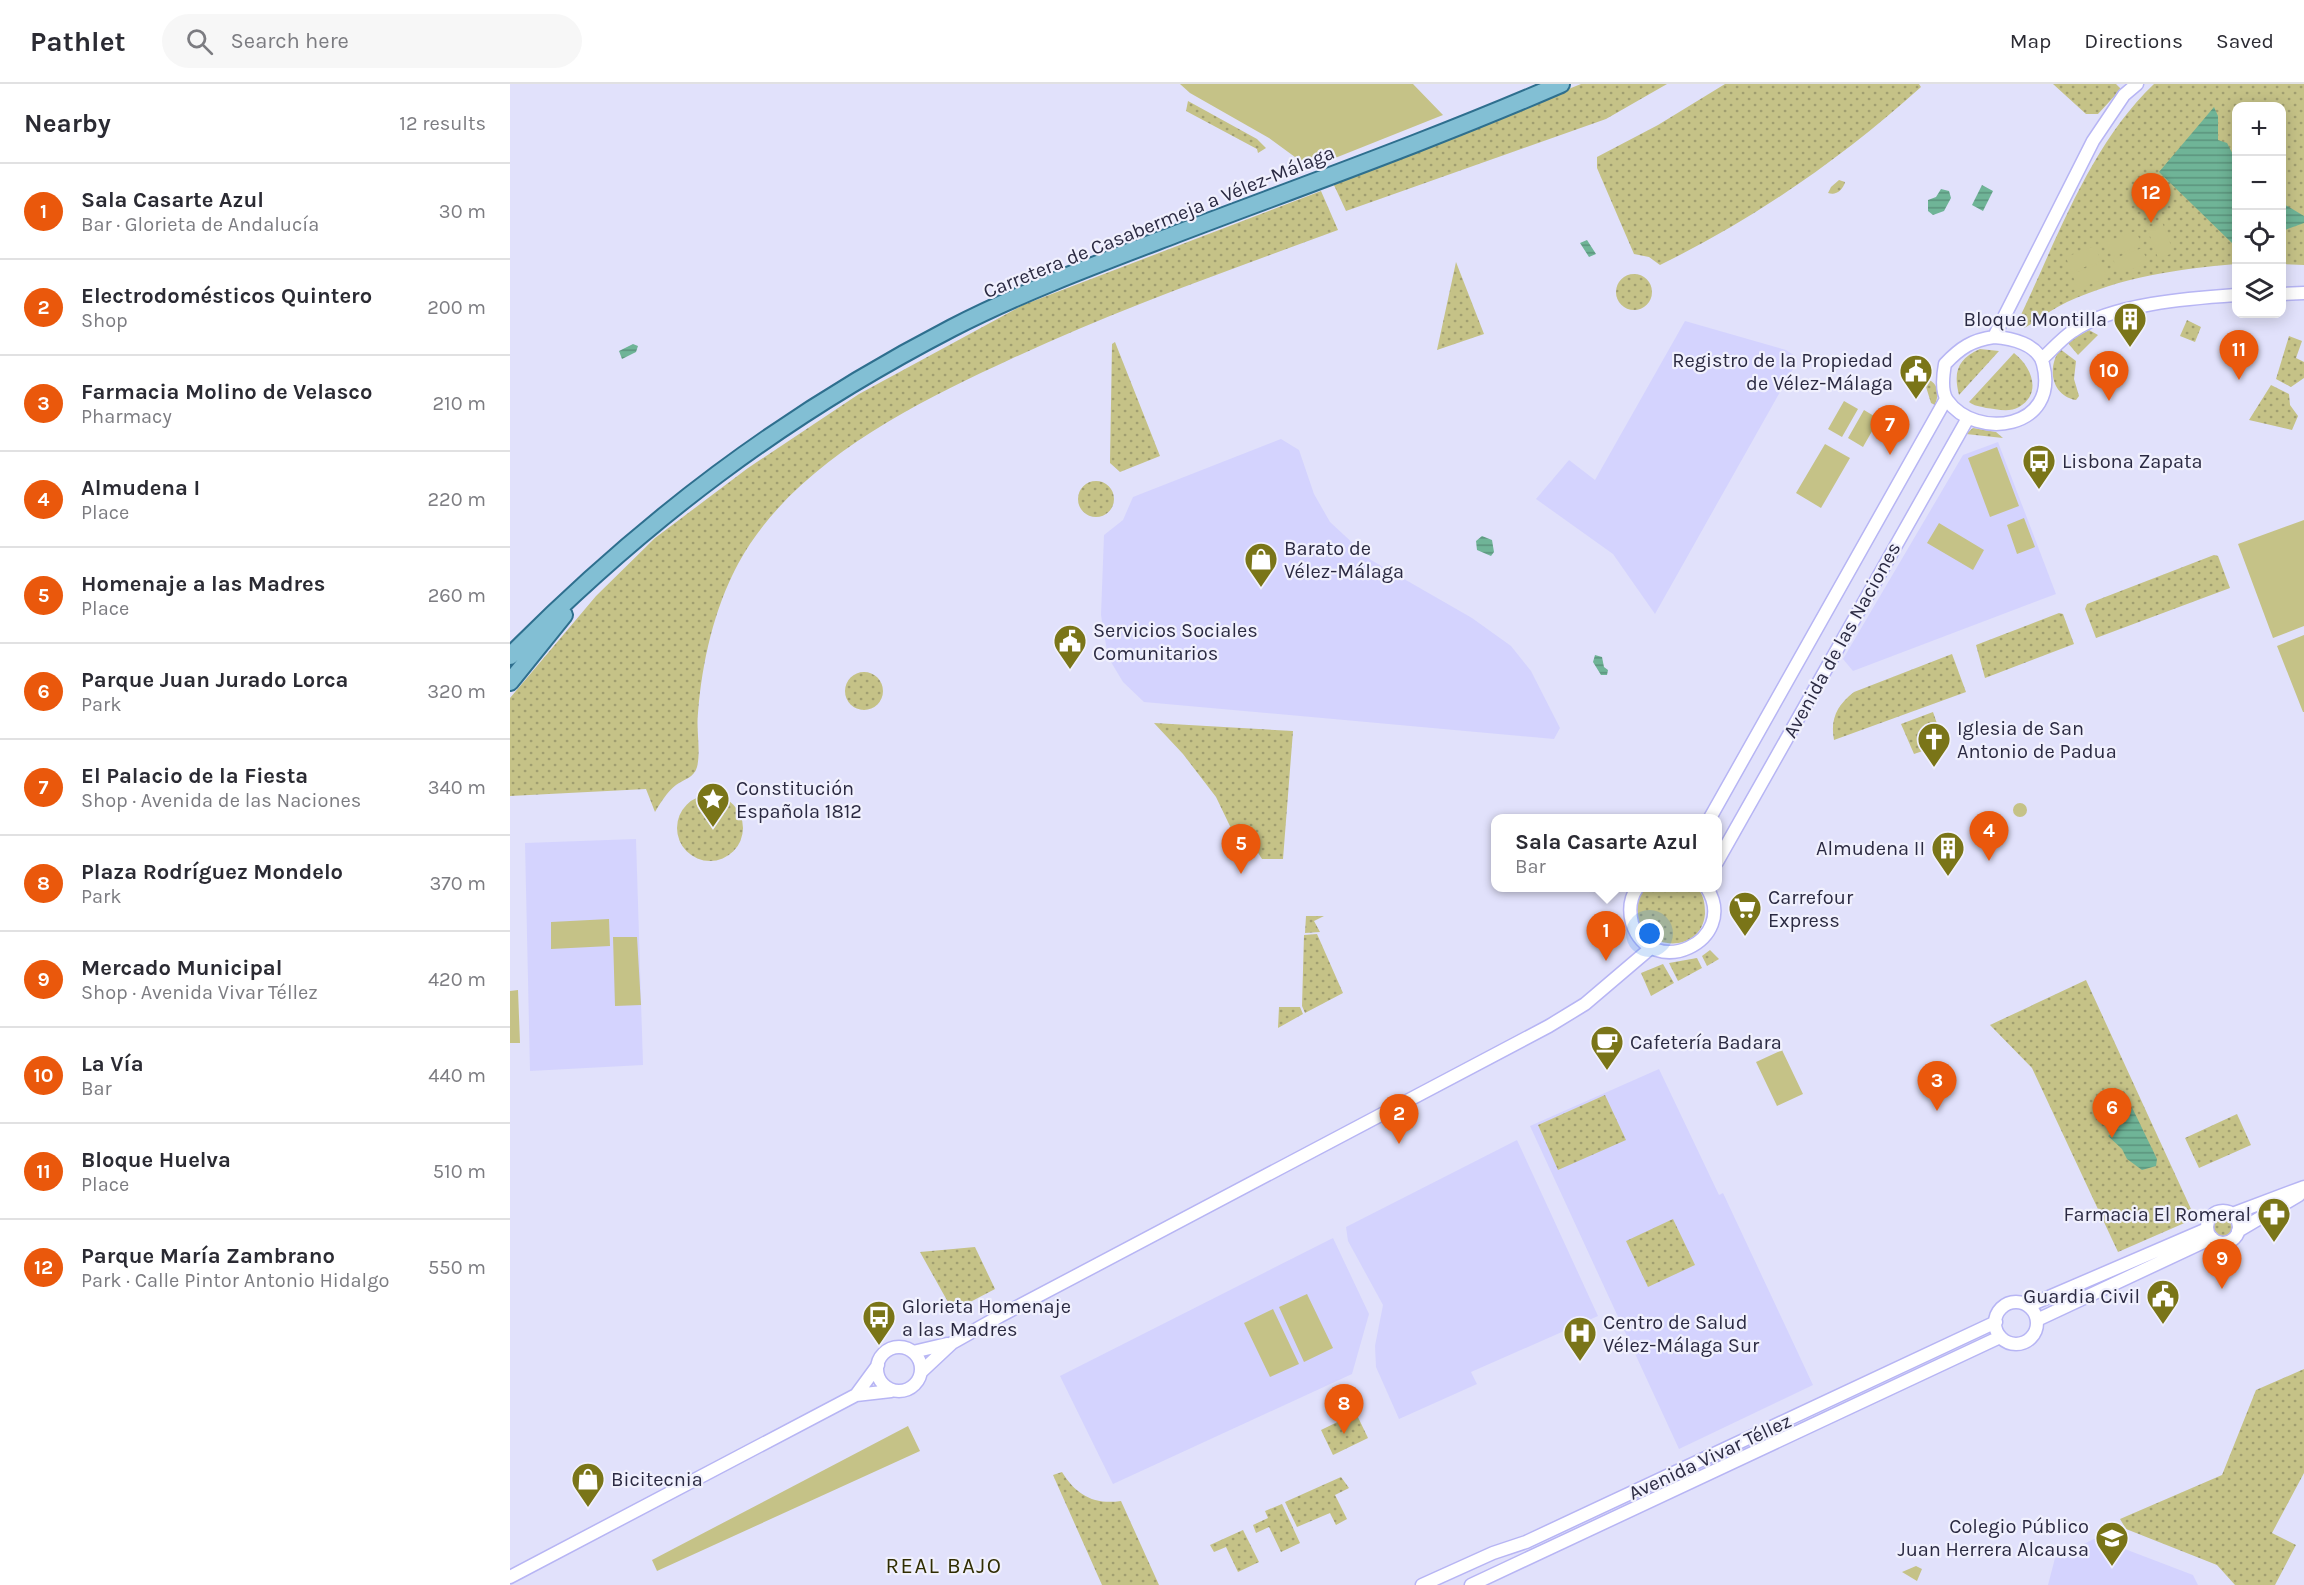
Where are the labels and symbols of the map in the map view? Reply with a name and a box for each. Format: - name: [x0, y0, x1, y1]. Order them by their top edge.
- street label: Carretera de Casabermeja a Vélez-Málaga: [980, 141, 1338, 303]
- pin: 12: [2132, 174, 2170, 223]
- building icon: Bloque Montilla: [2112, 301, 2148, 348]
- place label: Bloque Montilla: [1964, 308, 2107, 331]
- pin: 11: [2220, 330, 2258, 380]
- place label: Registro de la Propiedad de Vélez-Málaga: [1672, 349, 1893, 395]
- pin: 10: [2090, 352, 2128, 401]
- public building icon: Registro de la Propiedad de Vélez-Málaga: [1898, 353, 1934, 400]
- pin: 7: [1870, 406, 1910, 455]
- bus stop icon: Lisbona Zapata: [2021, 443, 2057, 490]
- place label: Lisbona Zapata: [2062, 450, 2203, 473]
- place label: Barato de Vélez-Málaga: [1284, 537, 1404, 583]
- street label: Avenida de las Naciones: [1778, 538, 1906, 742]
- shop icon: Barato de Vélez-Málaga: [1243, 541, 1279, 588]
- place label: Servicios Sociales Comunitarios: [1093, 619, 1258, 665]
- public building icon: Servicios Sociales Comunitarios: [1052, 623, 1088, 670]
- place label: Iglesia de San Antonio de Padua: [1957, 717, 2117, 763]
- church icon: Iglesia de San Antonio de Padua: [1916, 721, 1952, 768]
- place label: Constitución Española 1812: [736, 777, 862, 823]
- place icon: Constitución Española 1812: [695, 781, 731, 828]
- pin: 4: [1970, 812, 2008, 861]
- pin: 5: [1222, 824, 1260, 874]
- building icon: Almudena II: [1930, 830, 1966, 877]
- place label: Almudena II: [1816, 837, 1925, 860]
- place label: Carrefour Express: [1768, 886, 1854, 932]
- supermarket icon: Carrefour Express: [1727, 890, 1763, 937]
- pin: 1: [1586, 912, 1626, 961]
- your location: [1635, 919, 1664, 948]
- cafe icon: Cafetería Badara: [1589, 1024, 1625, 1071]
- place label: Cafetería Badara: [1630, 1031, 1782, 1054]
- pin: 3: [1918, 1062, 1956, 1111]
- pin: 6: [2092, 1088, 2132, 1138]
- pin: 2: [1380, 1094, 1418, 1144]
- pharmacy icon: Farmacia El Romeral: [2256, 1196, 2292, 1243]
- place label: Farmacia El Romeral: [2063, 1203, 2251, 1226]
- pin: 9: [2202, 1240, 2242, 1289]
- public building icon: Guardia Civil: [2145, 1278, 2181, 1325]
- place label: Guardia Civil: [2023, 1285, 2140, 1308]
- place label: Glorieta Homenaje a las Madres: [902, 1295, 1071, 1341]
- bus stop icon: Glorieta Homenaje a las Madres: [861, 1299, 897, 1346]
- place label: Centro de Salud Vélez-Málaga Sur: [1603, 1311, 1760, 1357]
- hospital icon: Centro de Salud Vélez-Málaga Sur: [1562, 1315, 1598, 1362]
- pin: 8: [1324, 1384, 1364, 1434]
- street label: Avenida Vivar Téllez: [1625, 1409, 1795, 1505]
- shop icon: Bicitecnia: [570, 1461, 606, 1508]
- place label: Bicitecnia: [611, 1468, 703, 1491]
- place label: Colegio Público Juan Herrera Alcausa: [1898, 1515, 2089, 1561]
- school or university icon: Colegio Público Juan Herrera Alcausa: [2094, 1520, 2130, 1567]
- district label: REAL BAJO: [886, 1553, 1002, 1579]

